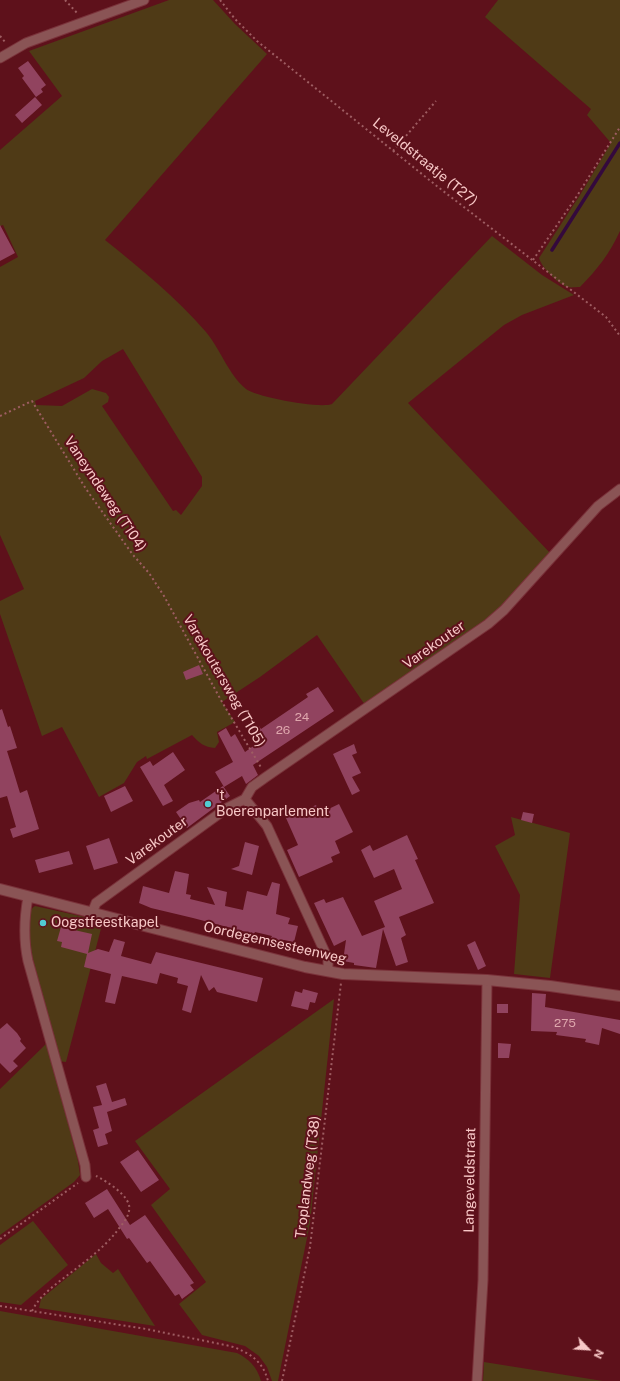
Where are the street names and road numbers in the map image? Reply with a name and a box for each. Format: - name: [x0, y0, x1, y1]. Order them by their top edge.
- street label: Leveldstraatje (T27): [369, 115, 481, 209]
- street label: Vaneyndeweg (T104): [60, 433, 150, 555]
- street label: Varekoutersweg (T105): [179, 612, 269, 750]
- street label: Varekouter: [400, 617, 468, 673]
- street label: Varekouter: [123, 813, 191, 869]
- street label: Oordegemsesteenweg: [202, 918, 348, 968]
- street label: Troplandweg (T38): [292, 1115, 324, 1239]
- street label: Langeveldstraat: [461, 1127, 479, 1233]

